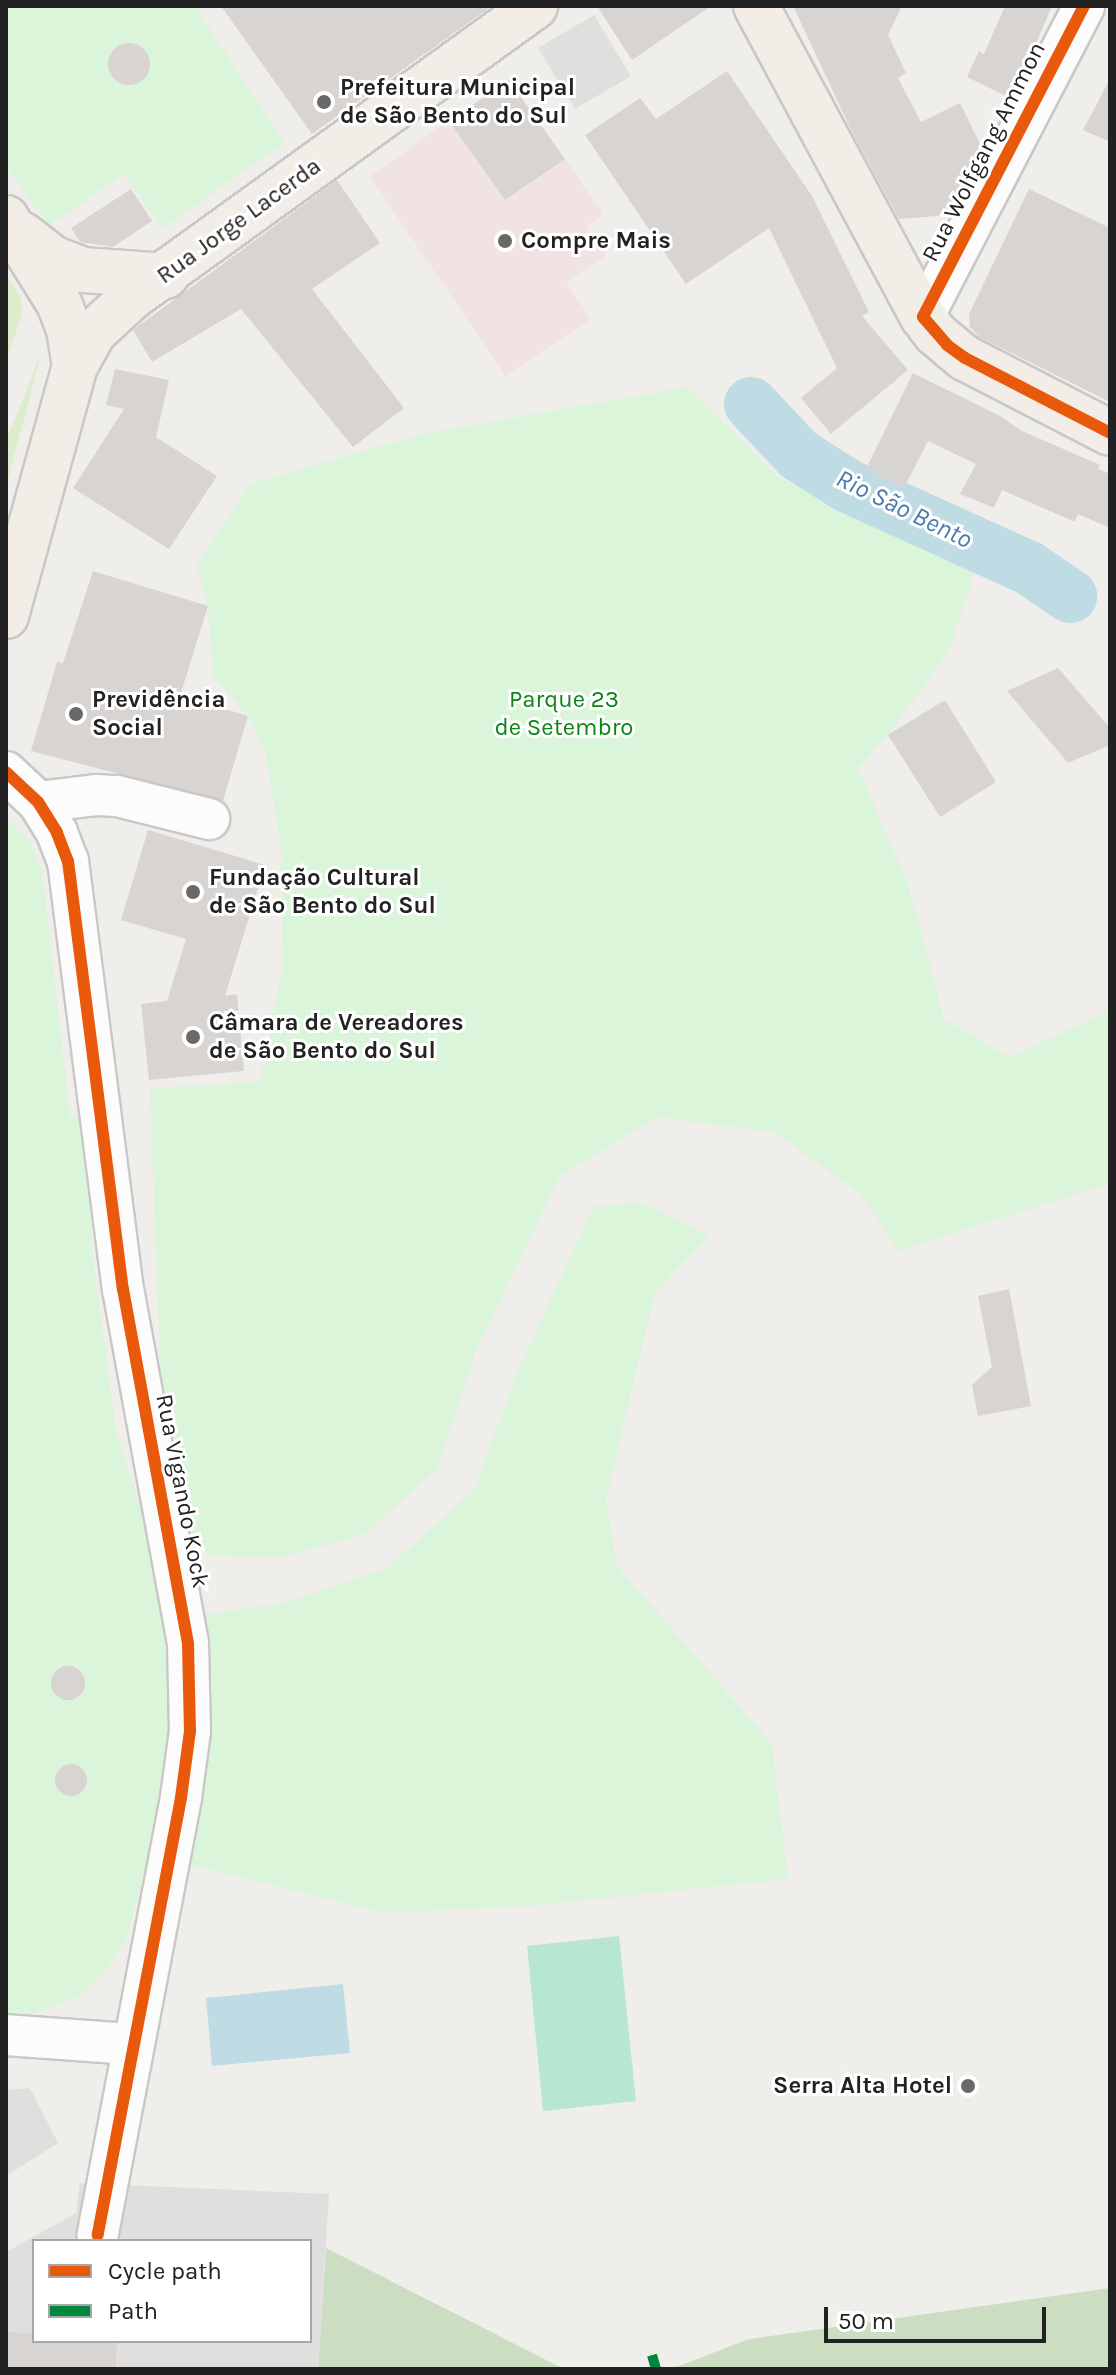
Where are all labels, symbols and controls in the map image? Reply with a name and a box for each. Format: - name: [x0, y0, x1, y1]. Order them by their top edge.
- street label: Rua Wolfgang Ammon: [916, 37, 1052, 267]
- place label: Prefeitura Municipal de São Bento do Sul: [340, 74, 575, 130]
- marker: Prefeitura Municipal de São Bento do Sul: [315, 93, 333, 111]
- street label: Rua Jorge Lacerda: [151, 152, 327, 290]
- place label: Compre Mais: [521, 227, 671, 255]
- marker: Compre Mais: [496, 232, 514, 250]
- water label: Rio São Bento: [831, 463, 977, 555]
- place label: Previdência Social: [92, 686, 225, 742]
- park label: Parque 23 de Setembro: [495, 686, 633, 742]
- marker: Previdência Social: [67, 705, 85, 723]
- place label: Fundação Cultural de São Bento do Sul: [209, 864, 436, 920]
- marker: Fundação Cultural de São Bento do Sul: [184, 883, 202, 901]
- place label: Câmara de Vereadores de São Bento do Sul: [209, 1009, 464, 1065]
- marker: Câmara de Vereadores de São Bento do Sul: [184, 1028, 202, 1046]
- street label: Rua Vigando Kock: [149, 1392, 215, 1590]
- place label: Serra Alta Hotel: [773, 2072, 952, 2100]
- marker: Serra Alta Hotel: [959, 2077, 977, 2095]
- legend: [32, 2239, 312, 2343]
- text: Cycle path: [108, 2257, 222, 2285]
- scale bar: [828, 2291, 1050, 2341]
- text: Path: [108, 2297, 158, 2325]
- text: 50 m: [838, 2307, 894, 2335]

